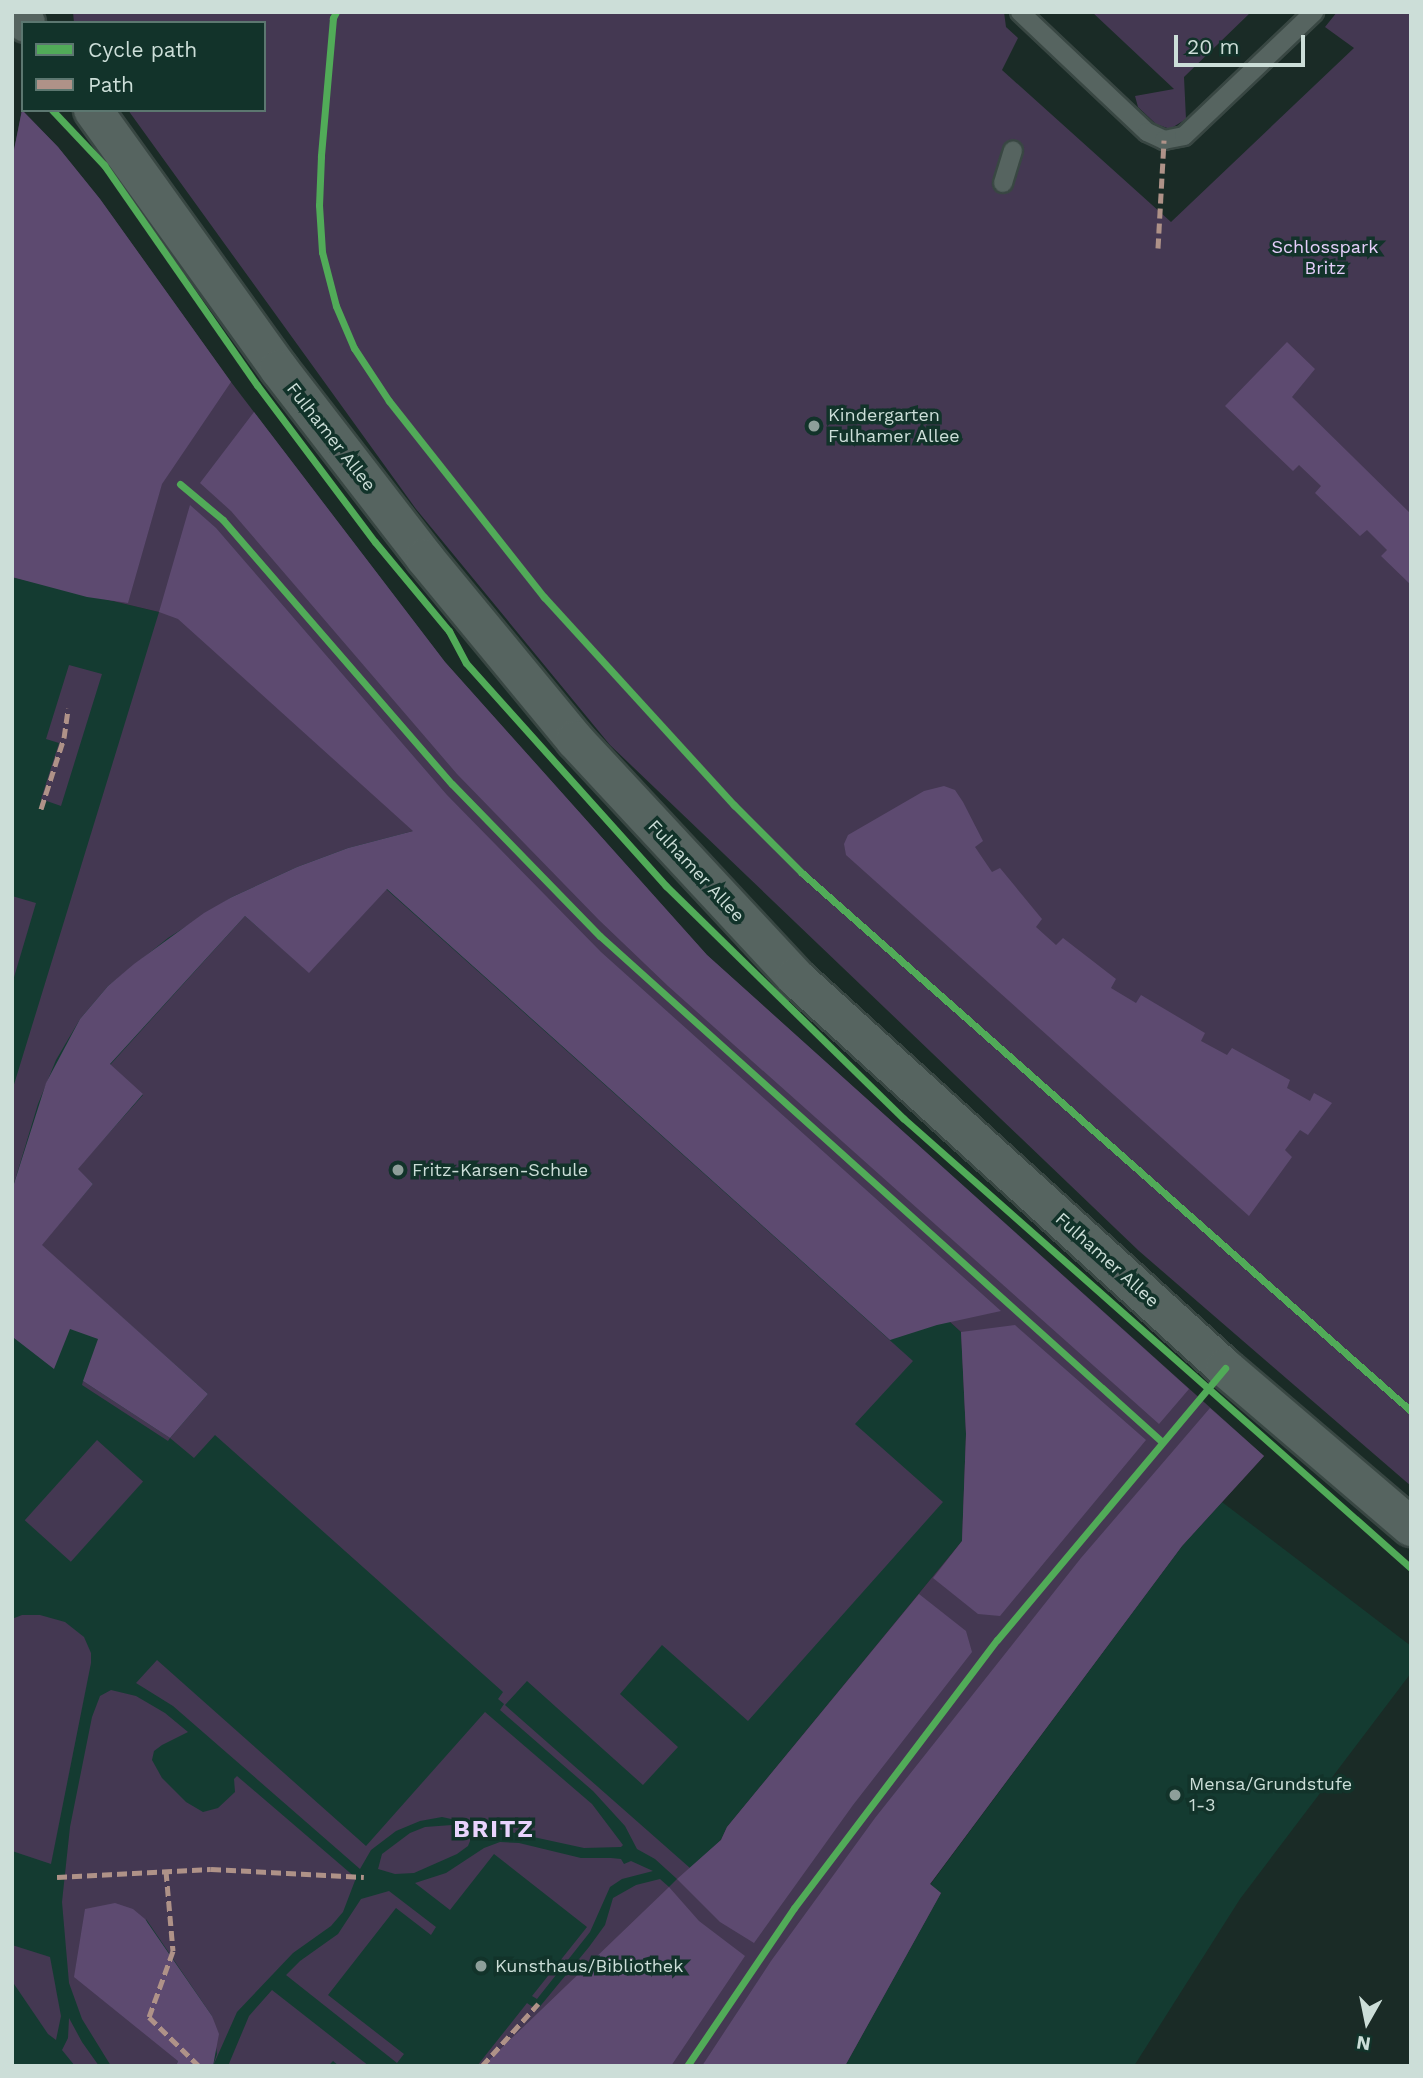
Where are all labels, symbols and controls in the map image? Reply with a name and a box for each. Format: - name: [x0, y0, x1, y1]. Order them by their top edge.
- legend: [21, 21, 266, 112]
- scale bar: [1178, 21, 1309, 65]
- text: 20 m: [1187, 34, 1239, 59]
- text: Cycle path: [88, 37, 197, 62]
- text: Path: [88, 72, 134, 97]
- park label: Schlosspark Britz: [1271, 237, 1379, 280]
- street label: Fulhamer Allee: [282, 378, 380, 496]
- place label: Kindergarten Fulhamer Allee: [828, 405, 961, 448]
- marker: Kindergarten Fulhamer Allee: [806, 418, 822, 434]
- street label: Fulhamer Allee: [643, 815, 749, 927]
- place label: Fritz-Karsen-Schule: [412, 1159, 588, 1181]
- marker: Fritz-Karsen-Schule: [390, 1162, 406, 1178]
- street label: Fulhamer Allee: [1050, 1208, 1164, 1312]
- place label: Mensa/Grundstufe 1-3: [1189, 1774, 1352, 1816]
- marker: Mensa/Grundstufe 1-3: [1167, 1787, 1183, 1803]
- district label: BRITZ: [454, 1816, 534, 1844]
- place label: Kunsthaus/Bibliothek: [495, 1955, 683, 1977]
- marker: Kunsthaus/Bibliothek: [473, 1958, 489, 1974]
- north arrow: [1332, 1987, 1402, 2057]
- text: N: [1355, 2031, 1372, 2056]

